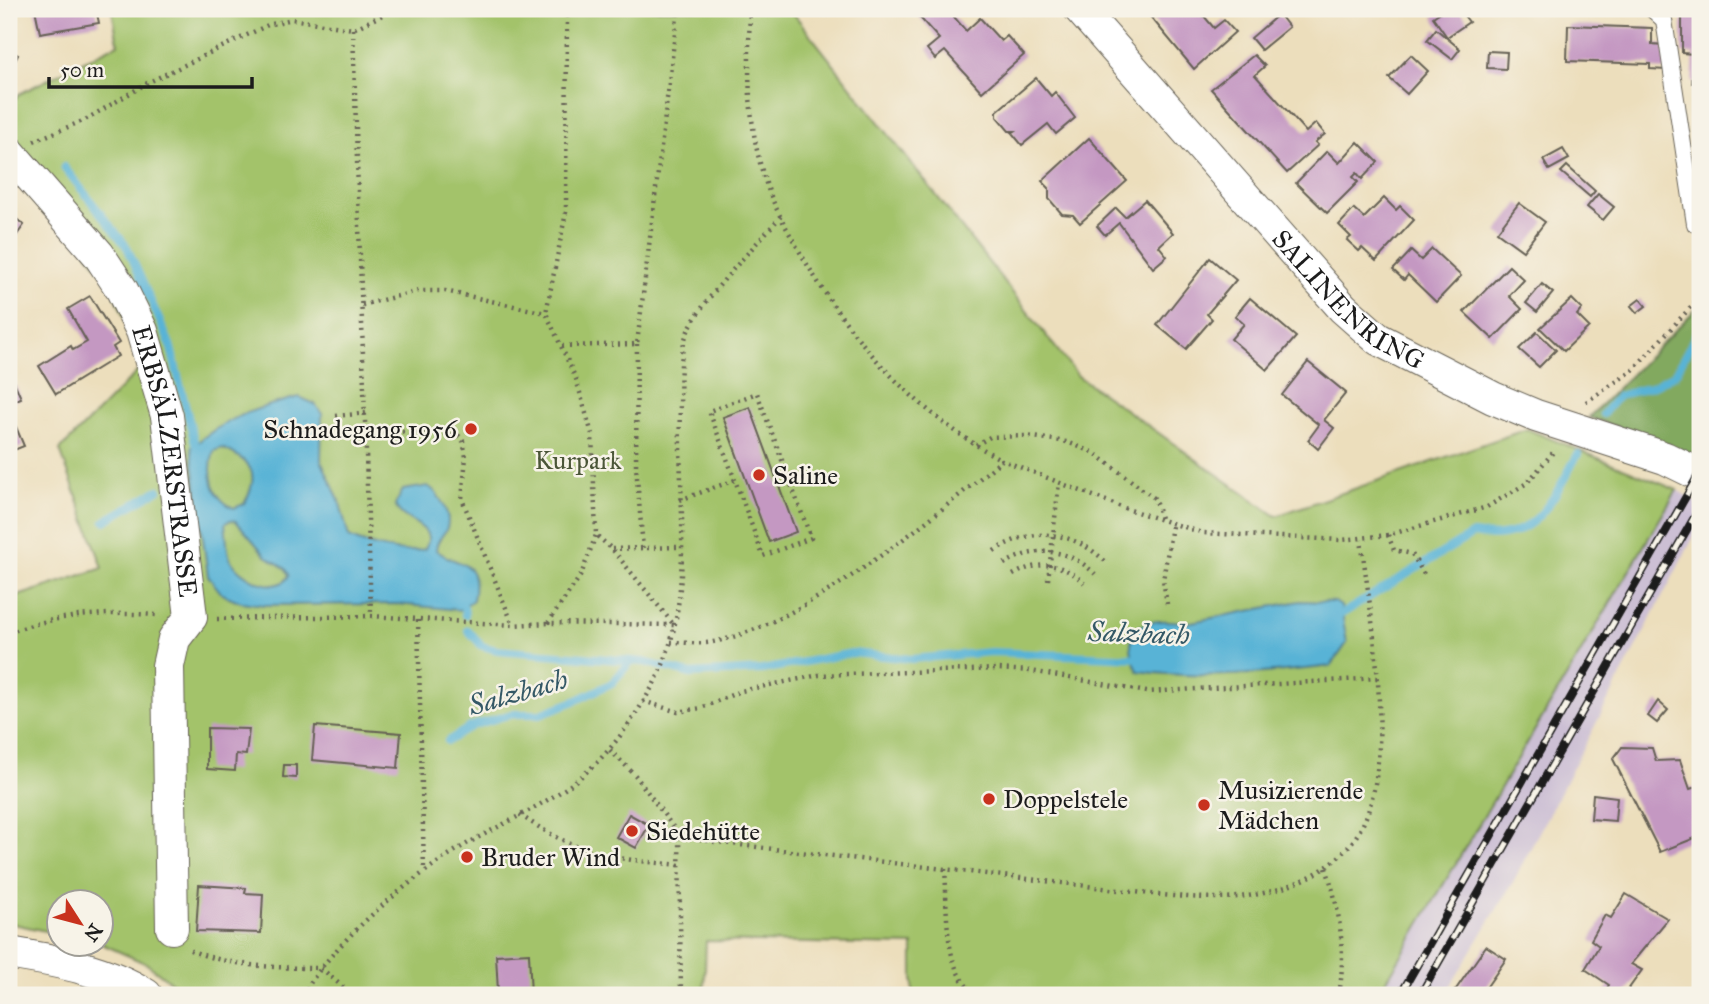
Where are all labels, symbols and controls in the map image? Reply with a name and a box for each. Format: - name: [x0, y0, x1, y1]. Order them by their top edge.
- scale bar: [49, 46, 252, 90]
- text: 50 m: [60, 57, 105, 83]
- street label: SALINENRING: [1266, 223, 1430, 376]
- street label: ERBSÄLZERSTRASSE: [125, 321, 204, 599]
- place label: Schnadegang 1956: [263, 413, 458, 445]
- marker: Schnadegang 1956: [463, 421, 479, 437]
- park label: Kurpark: [534, 444, 623, 476]
- place label: Saline: [773, 459, 838, 491]
- marker: Saline: [751, 467, 767, 483]
- water label: Salzbach: [1087, 614, 1191, 652]
- water label: Salzbach: [463, 661, 572, 723]
- place label: Musizierende Mädchen: [1218, 774, 1363, 836]
- place label: Doppelstele: [1003, 783, 1128, 815]
- marker: Doppelstele: [981, 791, 997, 807]
- marker: Musizierende Mädchen: [1196, 797, 1212, 813]
- place label: Siedehütte: [646, 815, 760, 847]
- marker: Siedehütte: [624, 823, 640, 839]
- place label: Bruder Wind: [481, 841, 620, 873]
- marker: Bruder Wind: [459, 849, 475, 865]
- north arrow: [46, 888, 116, 958]
- text: N: [79, 919, 107, 946]

